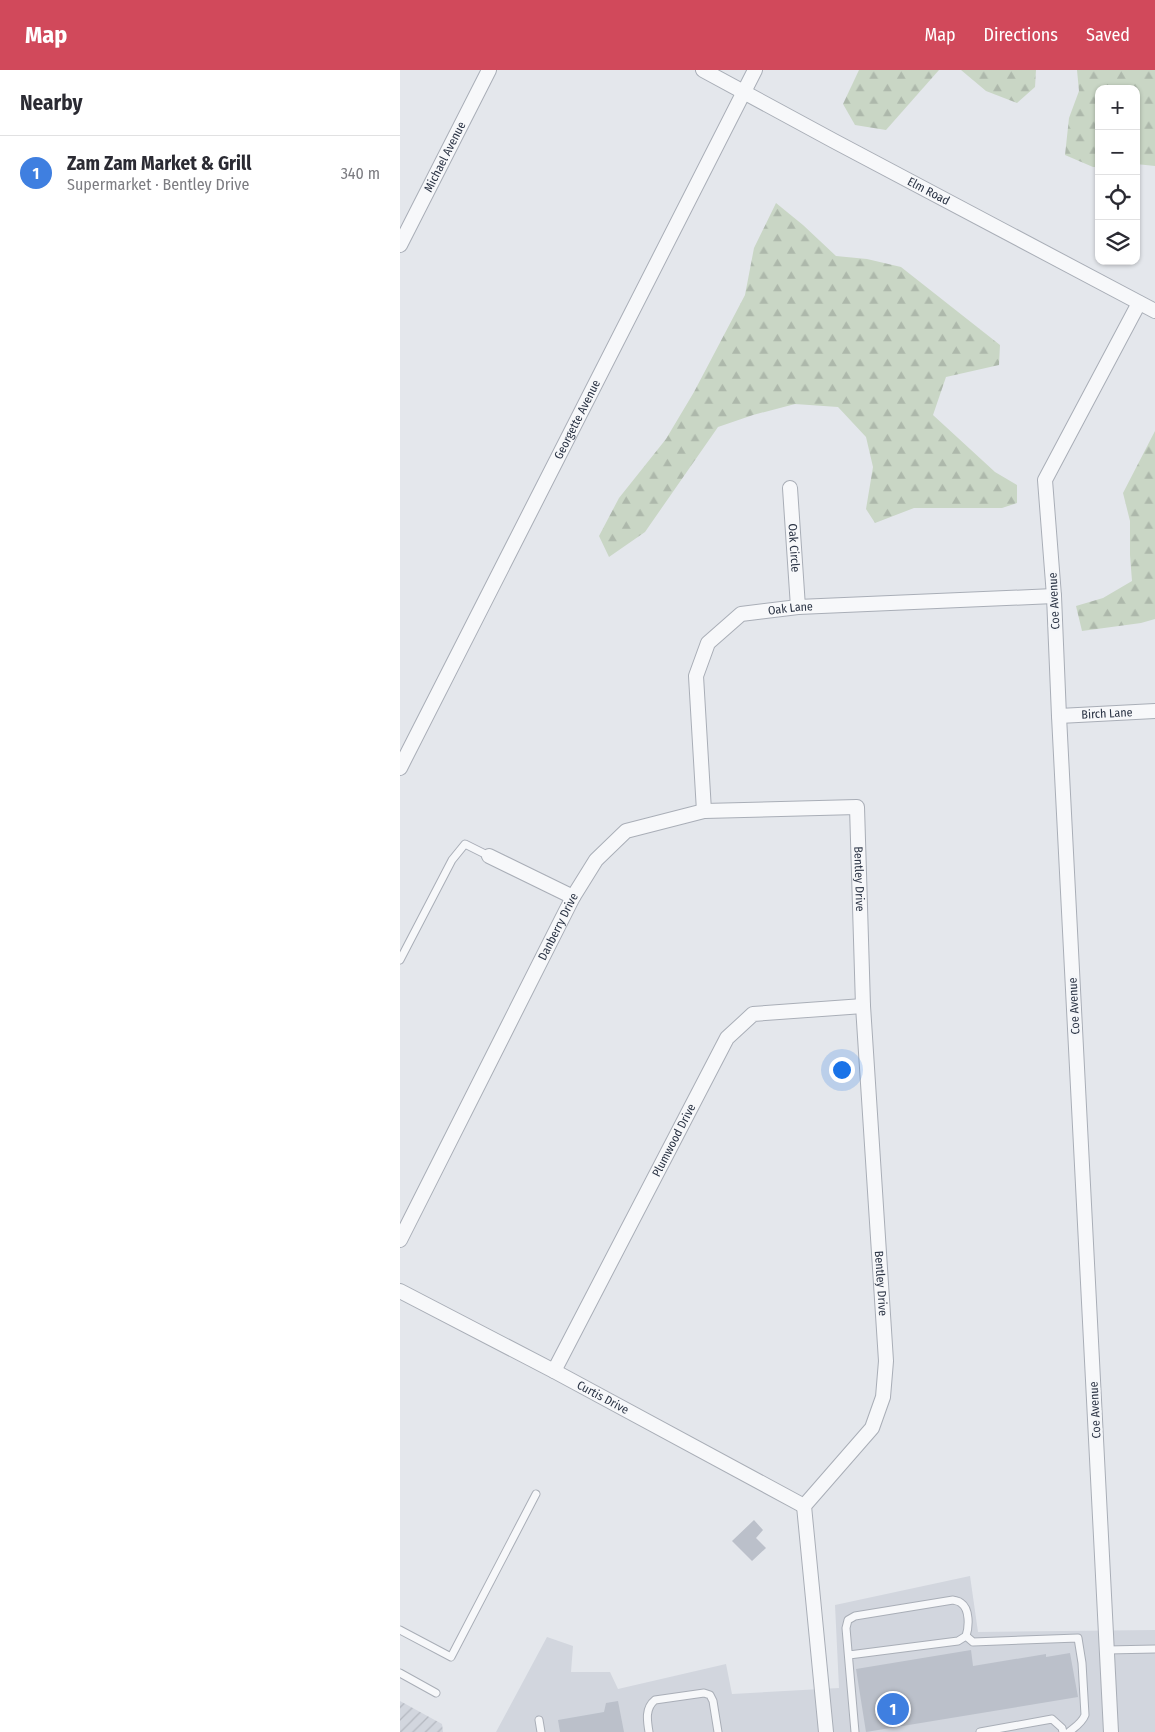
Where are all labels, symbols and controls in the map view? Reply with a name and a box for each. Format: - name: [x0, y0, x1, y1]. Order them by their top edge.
- text: Map: [25, 21, 67, 49]
- text: Map: [924, 24, 956, 46]
- text: Directions: [984, 24, 1058, 46]
- text: Saved: [1086, 24, 1130, 46]
- map controls: [1095, 85, 1140, 265]
- button: +: [1095, 85, 1140, 130]
- text: Nearby: [20, 90, 82, 116]
- street label: Michael Avenue: [421, 119, 469, 194]
- button: −: [1095, 130, 1140, 175]
- text: Zam Zam Market & Grill: [67, 152, 251, 175]
- text: 1: [33, 164, 39, 183]
- text: 340 m: [341, 164, 380, 183]
- street label: Elm Road: [905, 174, 952, 208]
- text: Supermarket · Bentley Drive: [67, 175, 249, 194]
- button: locate: [1095, 175, 1140, 220]
- button: layers: [1095, 220, 1140, 265]
- street label: Georgette Avenue: [551, 377, 603, 461]
- street label: Oak Circle: [785, 523, 803, 573]
- street label: Coe Avenue: [1046, 572, 1062, 630]
- street label: Oak Lane: [767, 599, 813, 618]
- street label: Birch Lane: [1081, 705, 1133, 722]
- street label: Bentley Drive: [851, 846, 867, 912]
- street label: Danberry Drive: [535, 890, 581, 963]
- street label: Coe Avenue: [1066, 977, 1082, 1035]
- your location: [829, 1057, 855, 1083]
- street label: Plumwood Drive: [649, 1101, 699, 1179]
- street label: Bentley Drive: [872, 1250, 890, 1316]
- street label: Curtis Drive: [574, 1378, 631, 1417]
- street label: Coe Avenue: [1087, 1381, 1103, 1439]
- pin: 1: [877, 1690, 909, 1728]

